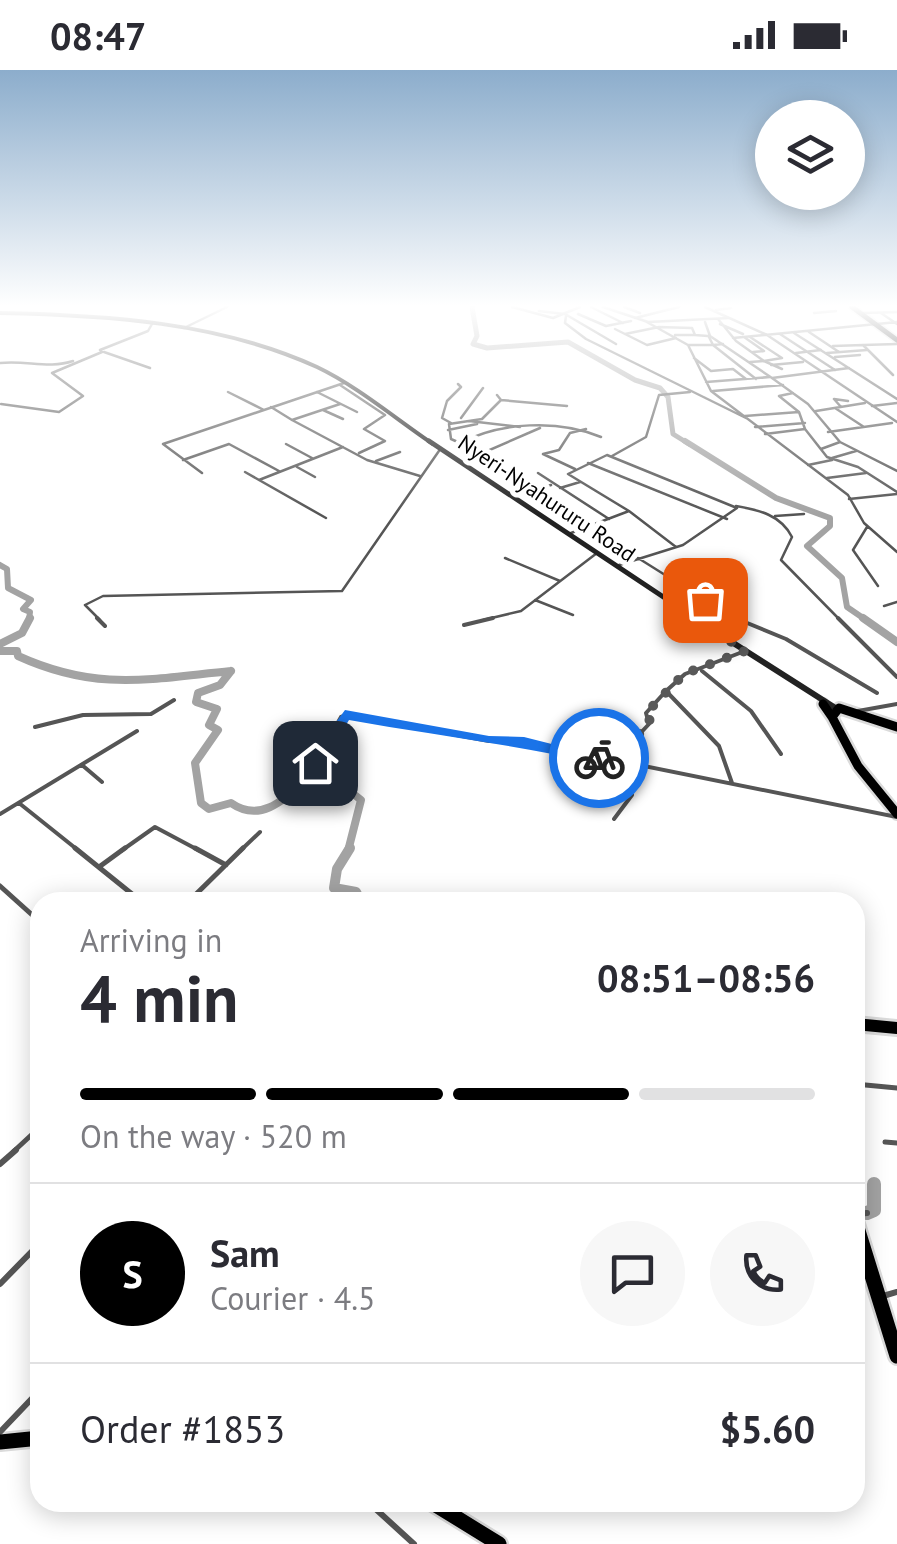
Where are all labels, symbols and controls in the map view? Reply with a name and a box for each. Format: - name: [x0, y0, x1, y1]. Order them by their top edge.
- text: 08:47: [50, 11, 146, 60]
- map controls: [755, 100, 865, 210]
- button: layers: [755, 100, 865, 210]
- street label: Nyeri-Nyahururu Road: [453, 428, 641, 568]
- pin: [663, 558, 748, 643]
- icon: bag: [678, 573, 733, 628]
- courier: [549, 708, 649, 808]
- pin: [273, 721, 358, 806]
- icon: bike: [572, 731, 627, 786]
- icon: home: [288, 736, 343, 791]
- text: Arriving in: [80, 919, 222, 961]
- text: 08:51–08:56: [597, 953, 815, 1002]
- text: 4 min: [80, 956, 239, 1040]
- text: On the way · 520 m: [80, 1115, 347, 1157]
- button: chat: [580, 1221, 685, 1326]
- button: phone: [710, 1221, 815, 1326]
- text: Sam: [210, 1228, 280, 1277]
- text: S: [122, 1249, 143, 1298]
- text: Courier · 4.5: [210, 1277, 376, 1319]
- text: Order #1853: [80, 1404, 285, 1453]
- text: $5.60: [719, 1404, 815, 1453]

